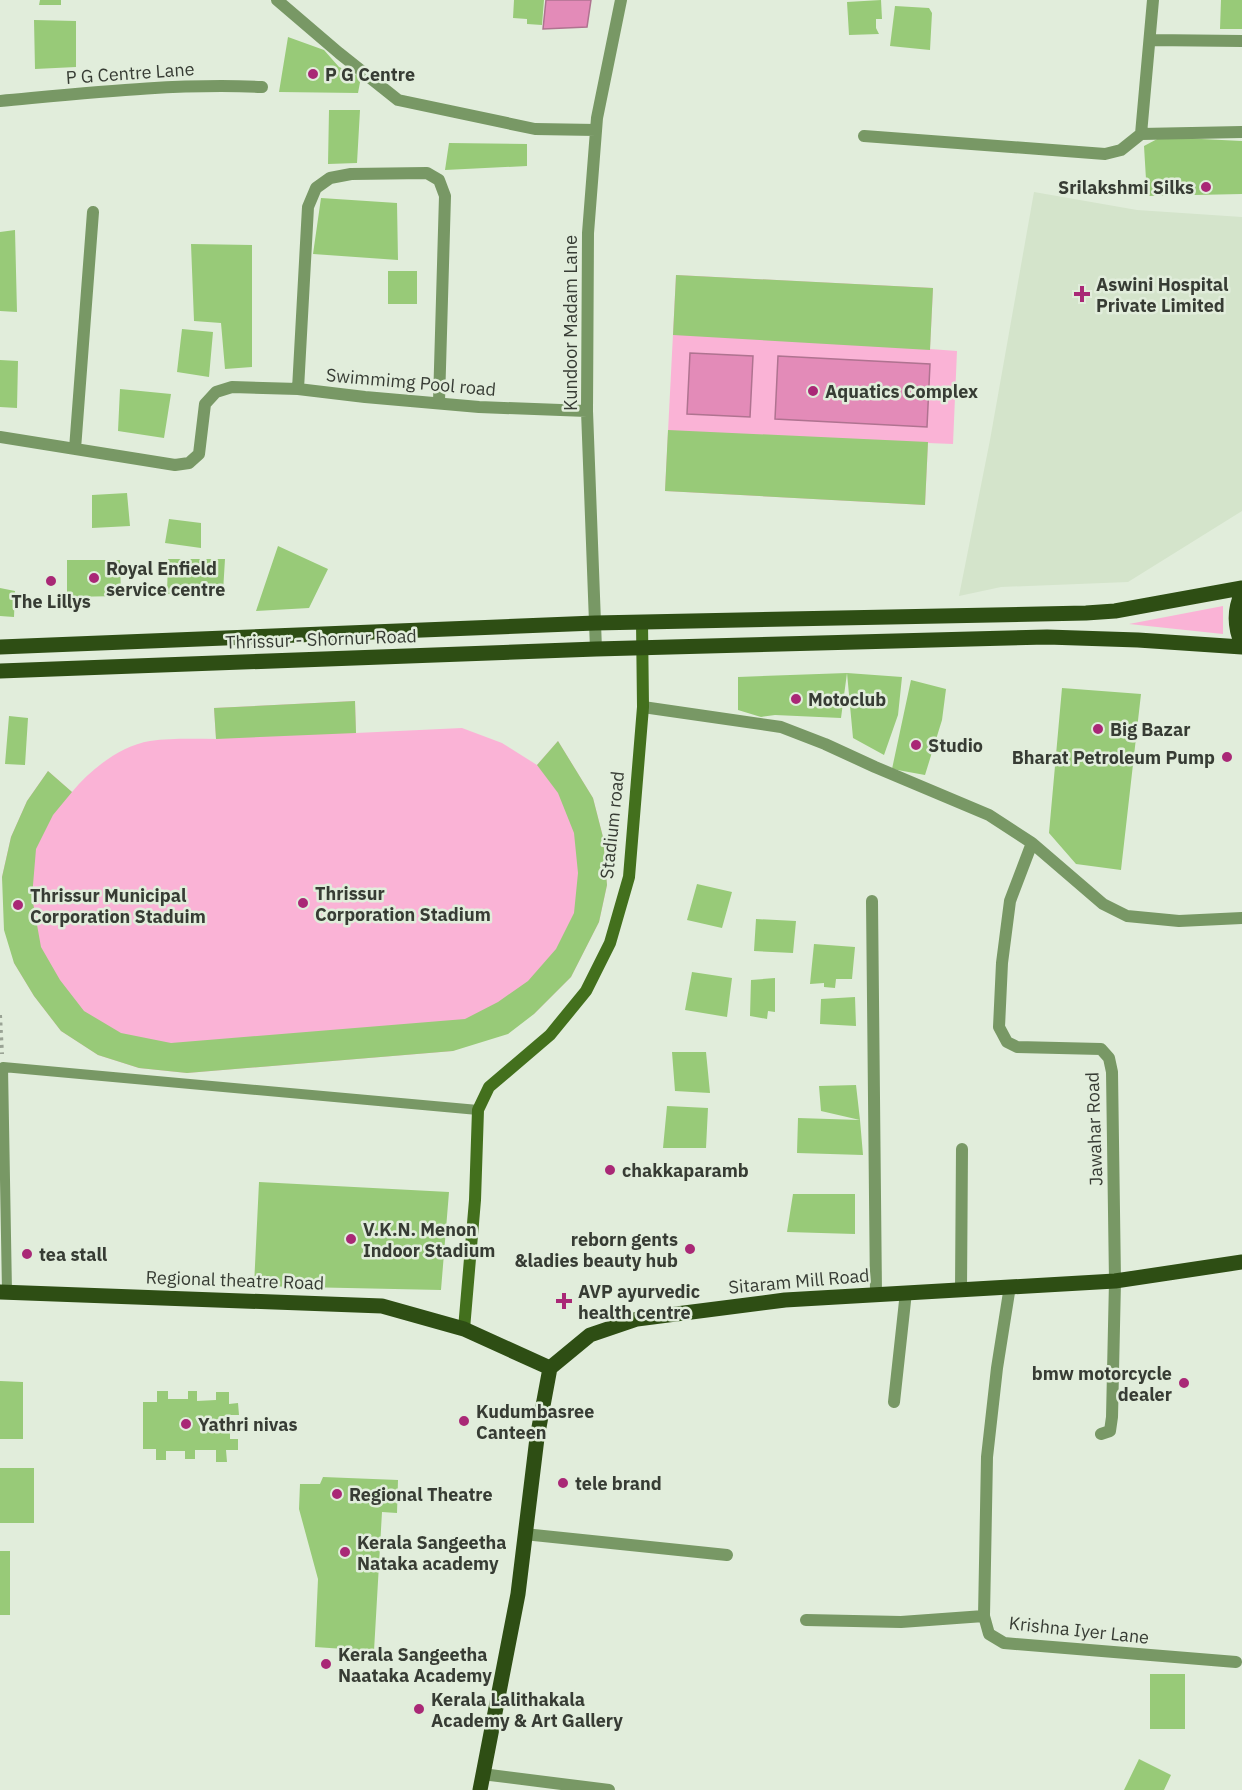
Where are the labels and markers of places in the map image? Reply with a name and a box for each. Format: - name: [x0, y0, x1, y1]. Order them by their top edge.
- place label: P G Centre: [325, 63, 415, 86]
- marker: P G Centre: [306, 67, 320, 81]
- place label: Srilakshmi Silks: [1058, 176, 1194, 199]
- marker: Srilakshmi Silks: [1199, 180, 1213, 194]
- place label: Aswini Hospital Private Limited: [1096, 273, 1229, 317]
- marker: Aswini Hospital Private Limited: [1073, 285, 1091, 303]
- place label: Aquatics Complex: [825, 380, 978, 403]
- marker: Aquatics Complex: [806, 384, 820, 398]
- place label: Royal Enfield service centre: [106, 557, 225, 601]
- marker: Royal Enfield service centre: [87, 571, 101, 585]
- marker: The Lillys: [44, 574, 58, 588]
- place label: The Lillys: [11, 590, 91, 613]
- place label: Motoclub: [808, 688, 886, 711]
- marker: Motoclub: [789, 692, 803, 706]
- place label: Big Bazar: [1110, 718, 1190, 741]
- marker: Big Bazar: [1091, 722, 1105, 736]
- place label: Studio: [928, 734, 983, 757]
- marker: Studio: [909, 738, 923, 752]
- place label: Bharat Petroleum Pump: [1012, 746, 1215, 769]
- marker: Bharat Petroleum Pump: [1220, 750, 1234, 764]
- place label: Thrissur Corporation Stadium: [315, 882, 491, 926]
- place label: Thrissur Municipal Corporation Staduim: [30, 884, 206, 928]
- marker: Thrissur Corporation Stadium: [296, 896, 310, 910]
- marker: Thrissur Municipal Corporation Staduim: [11, 898, 25, 912]
- place label: chakkaparamb: [622, 1159, 749, 1182]
- marker: chakkaparamb: [603, 1163, 617, 1177]
- place label: V.K.N. Menon Indoor Stadium: [363, 1218, 495, 1262]
- place label: reborn gents &ladies beauty hub: [515, 1228, 678, 1272]
- marker: V.K.N. Menon Indoor Stadium: [344, 1232, 358, 1246]
- marker: reborn gents &ladies beauty hub: [683, 1242, 697, 1256]
- place label: tea stall: [39, 1243, 108, 1266]
- marker: tea stall: [20, 1247, 34, 1261]
- place label: AVP ayurvedic health centre: [578, 1280, 700, 1324]
- marker: AVP ayurvedic health centre: [555, 1292, 573, 1310]
- place label: bmw motorcycle dealer: [1032, 1362, 1172, 1406]
- marker: bmw motorcycle dealer: [1177, 1376, 1191, 1390]
- place label: Kudumbasree Canteen: [476, 1400, 594, 1444]
- place label: Yathri nivas: [198, 1413, 298, 1436]
- marker: Kudumbasree Canteen: [457, 1414, 471, 1428]
- marker: Yathri nivas: [179, 1417, 193, 1431]
- place label: tele brand: [575, 1472, 662, 1495]
- marker: tele brand: [556, 1476, 570, 1490]
- place label: Regional Theatre: [349, 1483, 493, 1506]
- marker: Regional Theatre: [330, 1487, 344, 1501]
- place label: Kerala Sangeetha Nataka academy: [357, 1531, 507, 1575]
- marker: Kerala Sangeetha Nataka academy: [338, 1545, 352, 1559]
- place label: Kerala Sangeetha Naataka Academy: [338, 1643, 492, 1687]
- marker: Kerala Sangeetha Naataka Academy: [319, 1657, 333, 1671]
- place label: Kerala Lalithakala Academy & Art Gallery: [431, 1688, 623, 1732]
- marker: Kerala Lalithakala Academy & Art Gallery: [412, 1702, 426, 1716]

